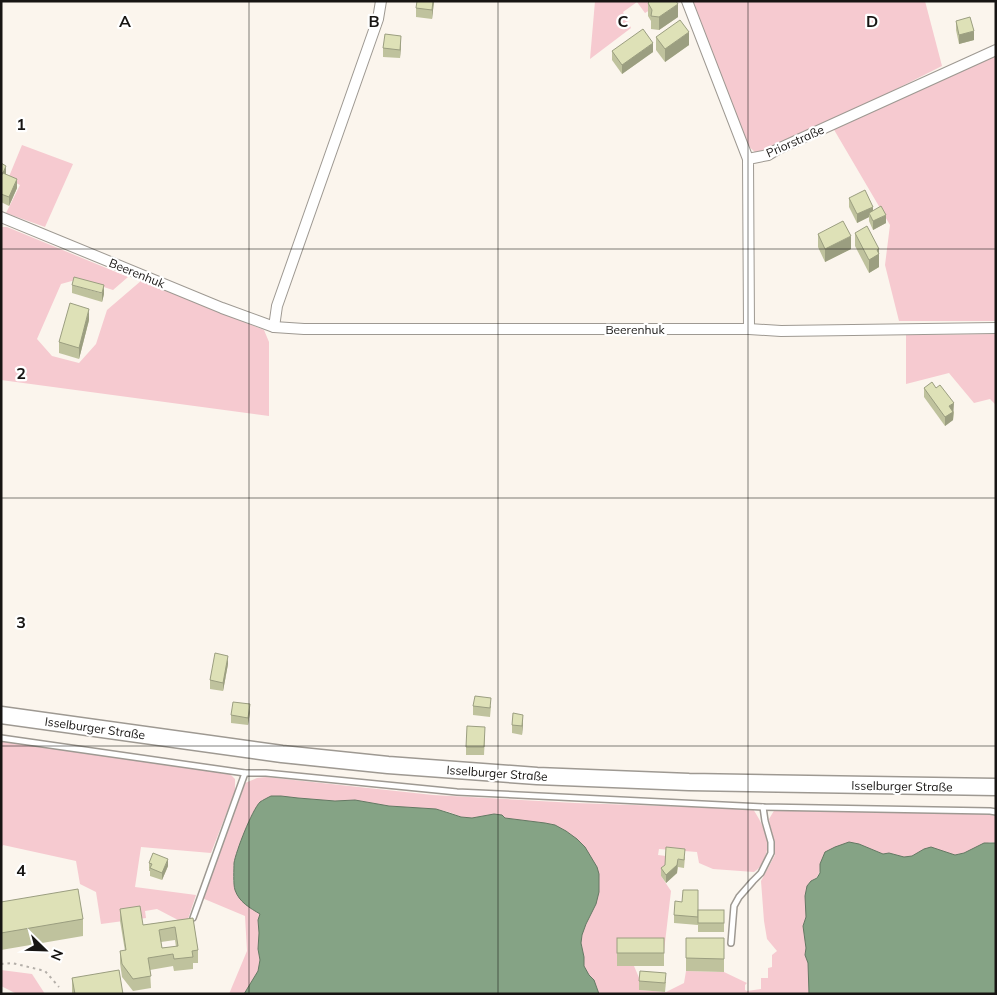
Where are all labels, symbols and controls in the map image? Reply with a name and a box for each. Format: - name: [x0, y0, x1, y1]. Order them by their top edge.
- text: A: [119, 11, 131, 31]
- text: B: [368, 11, 380, 31]
- text: C: [618, 11, 629, 31]
- text: D: [866, 11, 878, 31]
- text: 1: [16, 114, 26, 134]
- street label: Priorstraße: [764, 122, 826, 160]
- street label: Beerenhuk: [107, 255, 168, 291]
- street label: Beerenhuk: [605, 322, 665, 337]
- text: 2: [16, 363, 26, 383]
- text: 3: [16, 612, 26, 632]
- street label: Isselburger Straße: [44, 714, 146, 742]
- street label: Isselburger Straße: [446, 762, 548, 784]
- street label: Isselburger Straße: [851, 778, 953, 794]
- text: 4: [16, 860, 26, 880]
- north arrow: [20, 925, 70, 975]
- text: N: [47, 947, 67, 963]

